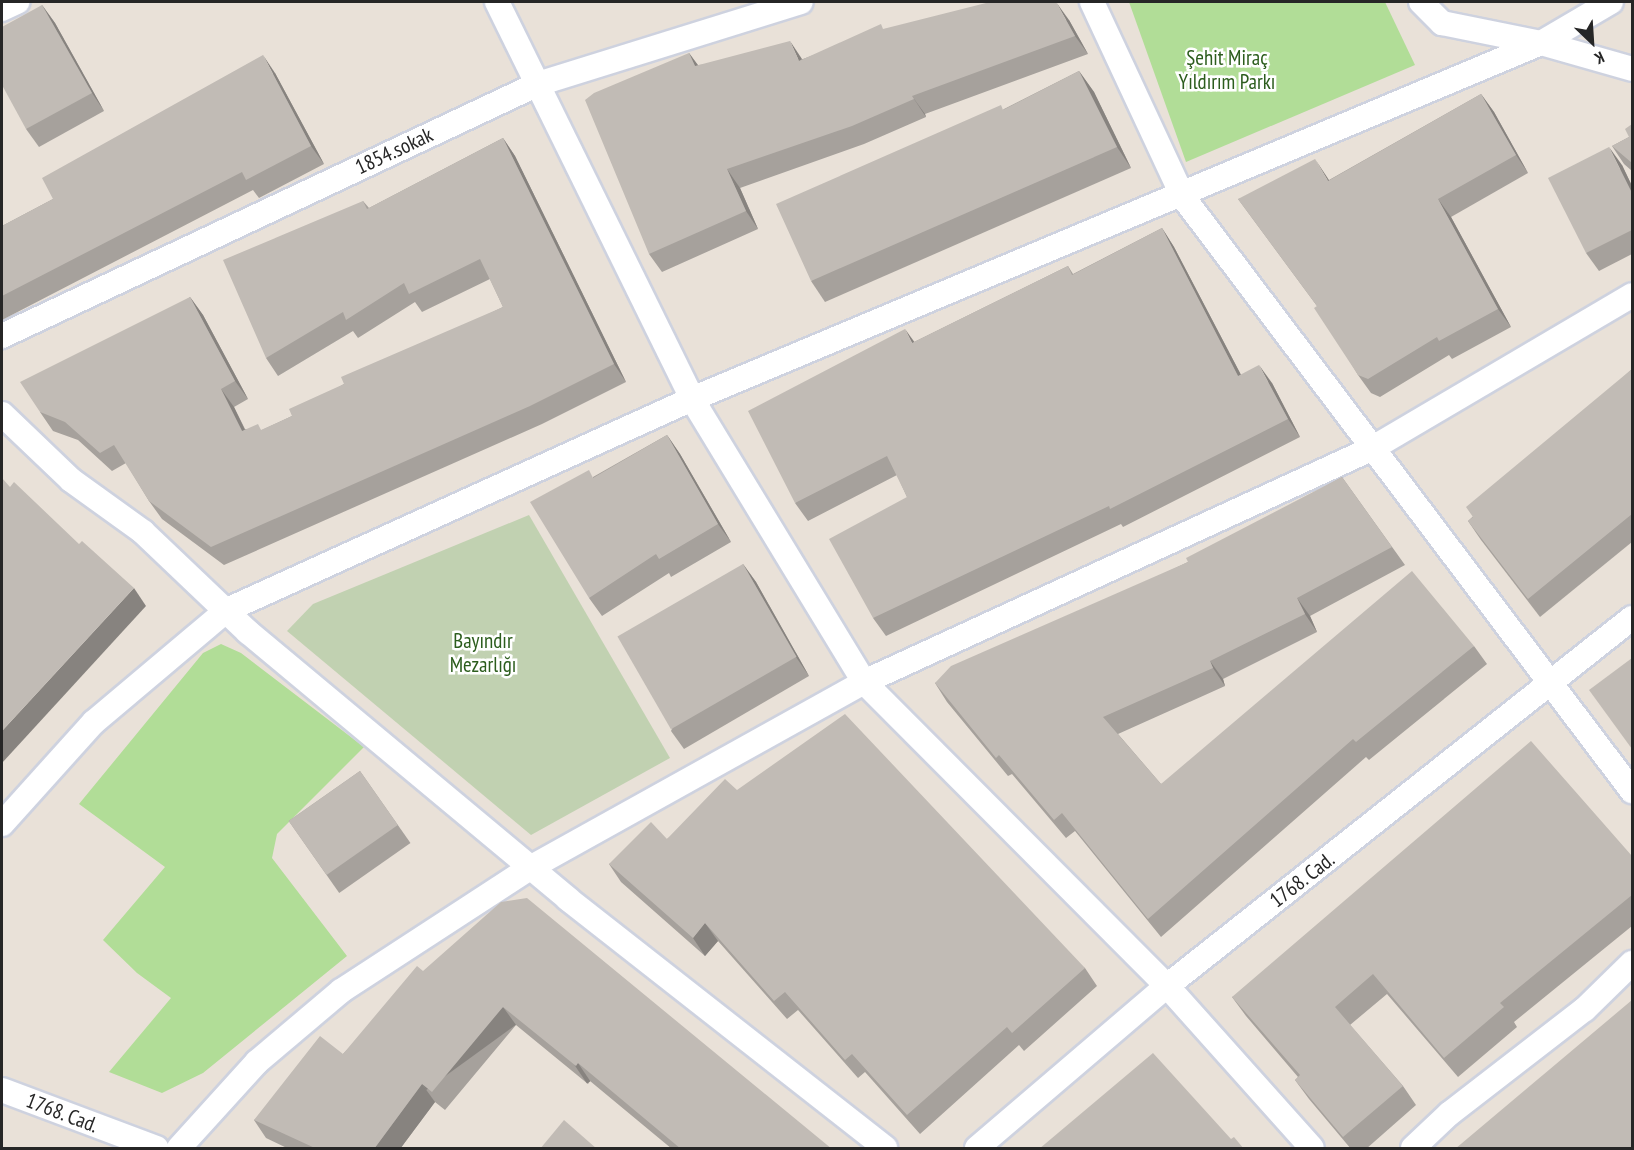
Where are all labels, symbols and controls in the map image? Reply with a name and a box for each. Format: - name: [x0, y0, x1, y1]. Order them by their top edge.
- north arrow: [1562, 12, 1622, 72]
- park label: Şehit Miraç Yıldırım Parkı: [1179, 45, 1275, 95]
- text: K: [1592, 47, 1608, 69]
- street label: 1854.sokak: [351, 122, 437, 180]
- park label: Bayındır Mezarlığı: [450, 628, 516, 678]
- street label: 1768. Cad.: [1264, 847, 1340, 913]
- street label: 1768. Cad.: [22, 1088, 102, 1138]

